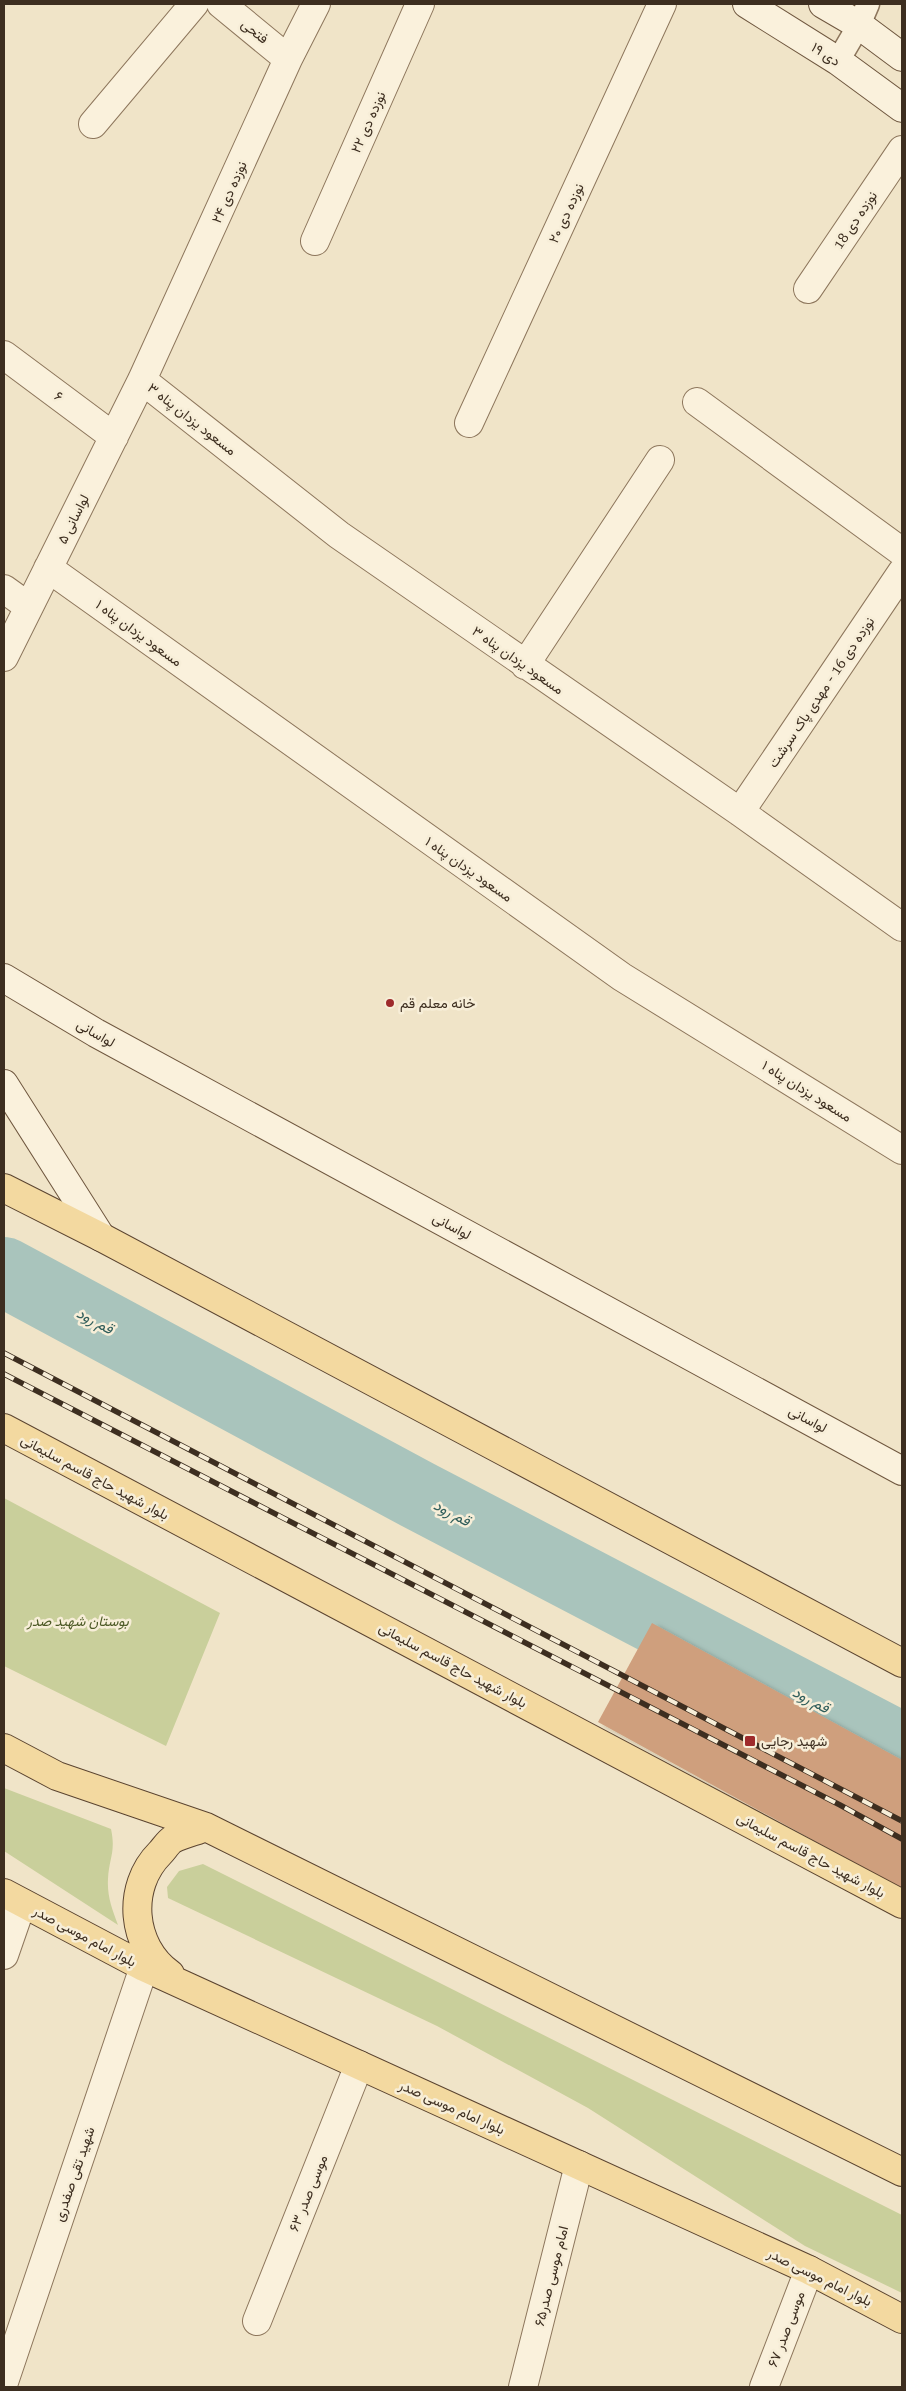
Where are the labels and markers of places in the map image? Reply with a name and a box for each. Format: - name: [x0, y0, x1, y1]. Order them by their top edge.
- place label: خانه معلم قم: [400, 995, 475, 1012]
- marker: خانه معلم قم: [384, 997, 396, 1009]
- place label: شهید رجایی: [761, 1733, 827, 1750]
- marker: شهید رجایی: [743, 1734, 757, 1748]

